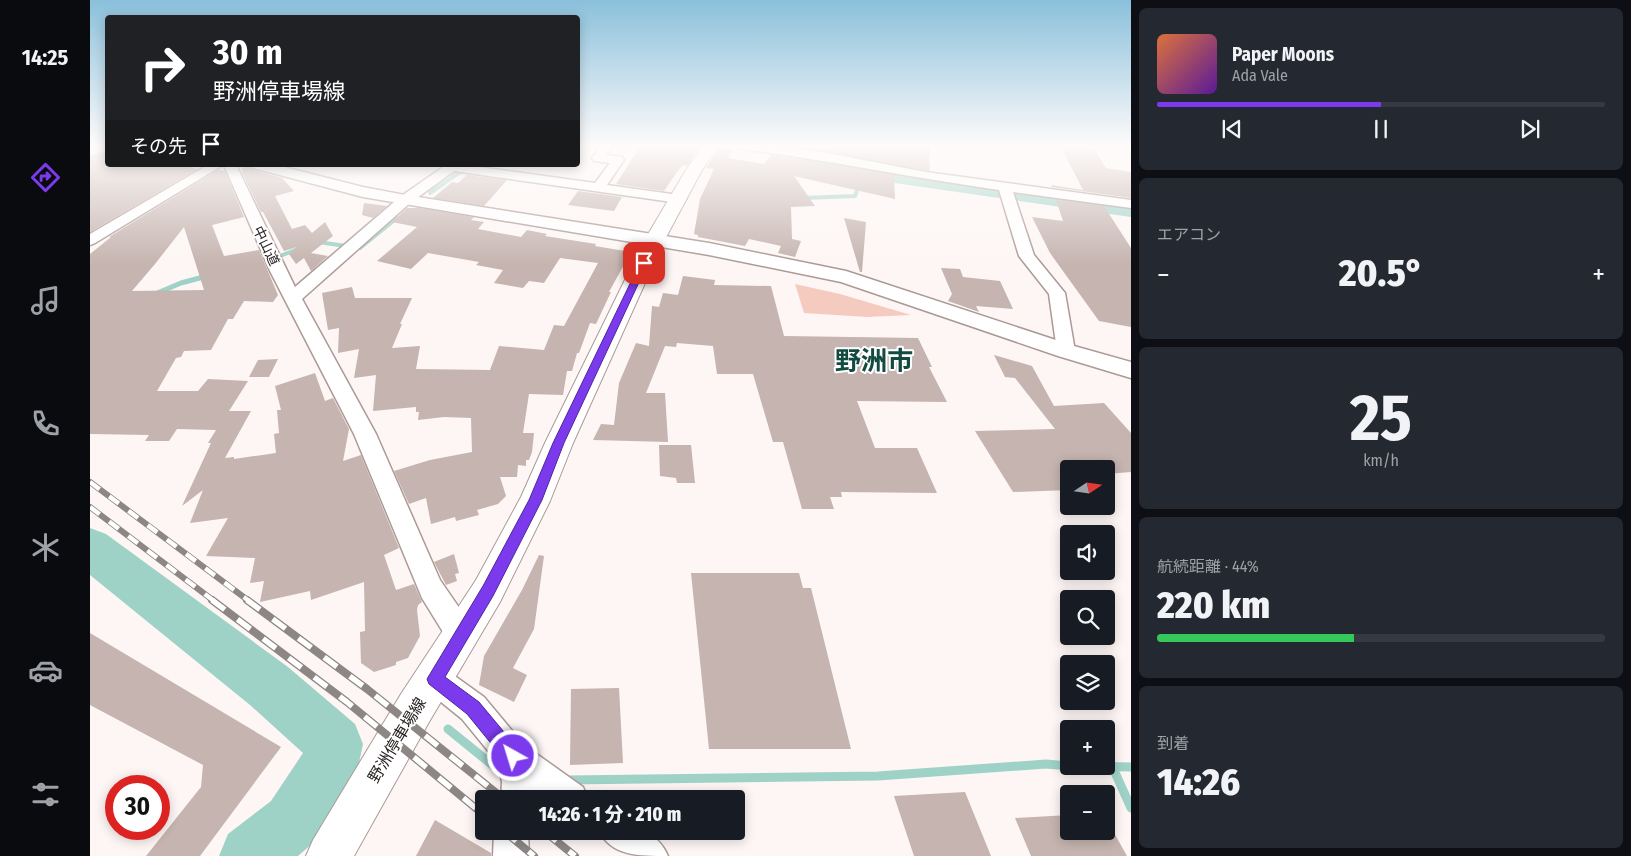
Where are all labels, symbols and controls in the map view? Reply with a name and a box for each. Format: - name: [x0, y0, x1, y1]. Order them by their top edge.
- text: 30 m: [213, 31, 283, 73]
- icon: right: [130, 35, 195, 100]
- text: Paper Moons: [1232, 43, 1334, 66]
- text: 14:25: [22, 44, 68, 71]
- text: Ada Vale: [1232, 66, 1288, 85]
- text: 野洲停車場線: [213, 78, 345, 105]
- icon: previous: [1218, 115, 1246, 143]
- icon: pause: [1367, 115, 1395, 143]
- icon: next: [1516, 115, 1544, 143]
- icon: arrive: [197, 130, 225, 158]
- text: その先: [130, 135, 187, 158]
- icon: directions: [28, 160, 63, 195]
- street label: 中山道: [249, 223, 283, 269]
- text: エアコン: [1157, 225, 1221, 244]
- pin: [623, 242, 665, 284]
- icon: arrive: [630, 249, 658, 277]
- text: 20.5°: [1339, 250, 1423, 296]
- text: −: [1157, 258, 1170, 291]
- text: +: [1592, 258, 1605, 291]
- icon: music: [28, 283, 63, 318]
- district label: 野洲市: [835, 346, 913, 377]
- text: 25: [1350, 379, 1412, 457]
- icon: phone: [28, 406, 63, 441]
- text: km/h: [1363, 451, 1399, 470]
- north arrow: [1060, 460, 1115, 515]
- map controls: [1060, 460, 1115, 840]
- button: sound: [1060, 525, 1115, 580]
- icon: climate: [28, 530, 63, 565]
- text: 航続距離 · 44%: [1157, 557, 1259, 576]
- text: 220 km: [1157, 582, 1270, 628]
- button: search: [1060, 590, 1115, 645]
- icon: car: [28, 653, 63, 688]
- button: layers: [1060, 655, 1115, 710]
- street label: 野洲停車場線: [364, 694, 430, 786]
- button: +: [1060, 720, 1115, 775]
- position arrow: [486, 729, 538, 781]
- text: 到着: [1157, 734, 1189, 753]
- text: 14:26: [1157, 759, 1240, 805]
- speed limit sign: 30: [105, 775, 170, 840]
- icon: filters: [28, 777, 63, 812]
- button: −: [1060, 785, 1115, 840]
- text: 14:26 · 1 分 · 210 m: [539, 803, 681, 826]

